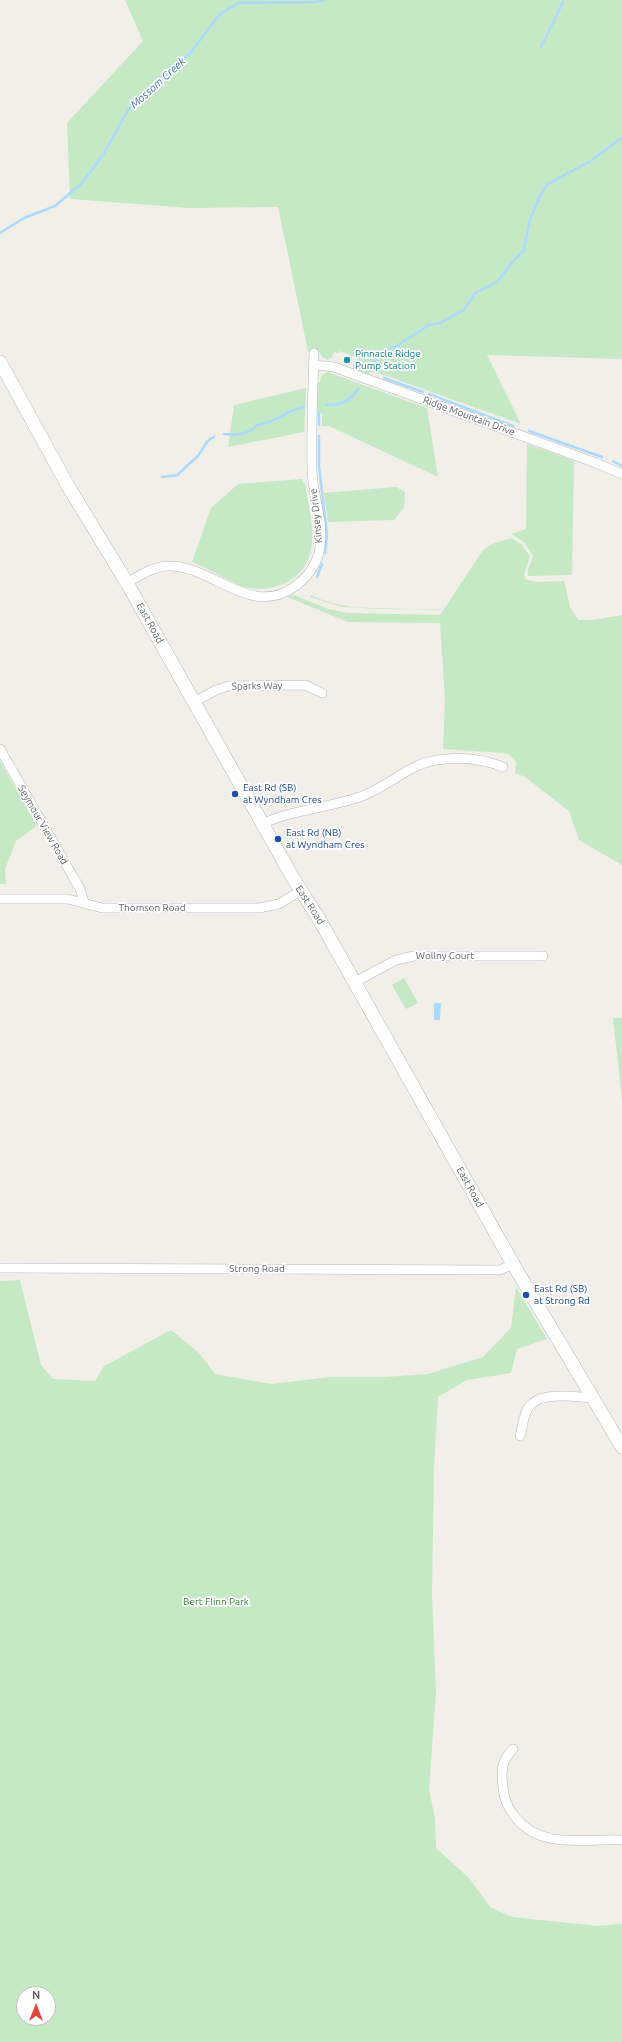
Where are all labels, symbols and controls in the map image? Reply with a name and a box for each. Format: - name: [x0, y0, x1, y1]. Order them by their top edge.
- water label: Mossom Creek: [128, 55, 188, 111]
- place label: Pinnacle Ridge Pump Station: [355, 348, 421, 372]
- marker: Pinnacle Ridge Pump Station: [342, 355, 352, 365]
- street label: Ridge Mountain Drive: [421, 394, 517, 438]
- street label: Kinsey Drive: [307, 488, 325, 544]
- street label: East Road: [134, 601, 166, 645]
- street label: Sparks Way: [232, 680, 282, 692]
- place label: East Rd (SB) at Wyndham Cres: [243, 782, 322, 806]
- street label: Seymour View Road: [15, 783, 71, 867]
- marker: East Rd (SB) at Wyndham Cres: [230, 789, 240, 799]
- place label: East Rd (NB) at Wyndham Cres: [286, 827, 365, 850]
- marker: East Rd (NB) at Wyndham Cres: [273, 834, 283, 844]
- street label: East Road: [293, 883, 327, 927]
- street label: Thomson Road: [119, 902, 185, 914]
- street label: Wollny Court: [416, 950, 474, 962]
- street label: East Road: [454, 1165, 486, 1209]
- street label: Strong Road: [229, 1263, 285, 1275]
- place label: East Rd (SB) at Strong Rd: [534, 1283, 590, 1306]
- marker: East Rd (SB) at Strong Rd: [521, 1290, 531, 1300]
- park label: Bert Flinn Park: [183, 1596, 249, 1608]
- north arrow: [16, 1986, 56, 2026]
- text: N: [32, 1989, 40, 2001]

